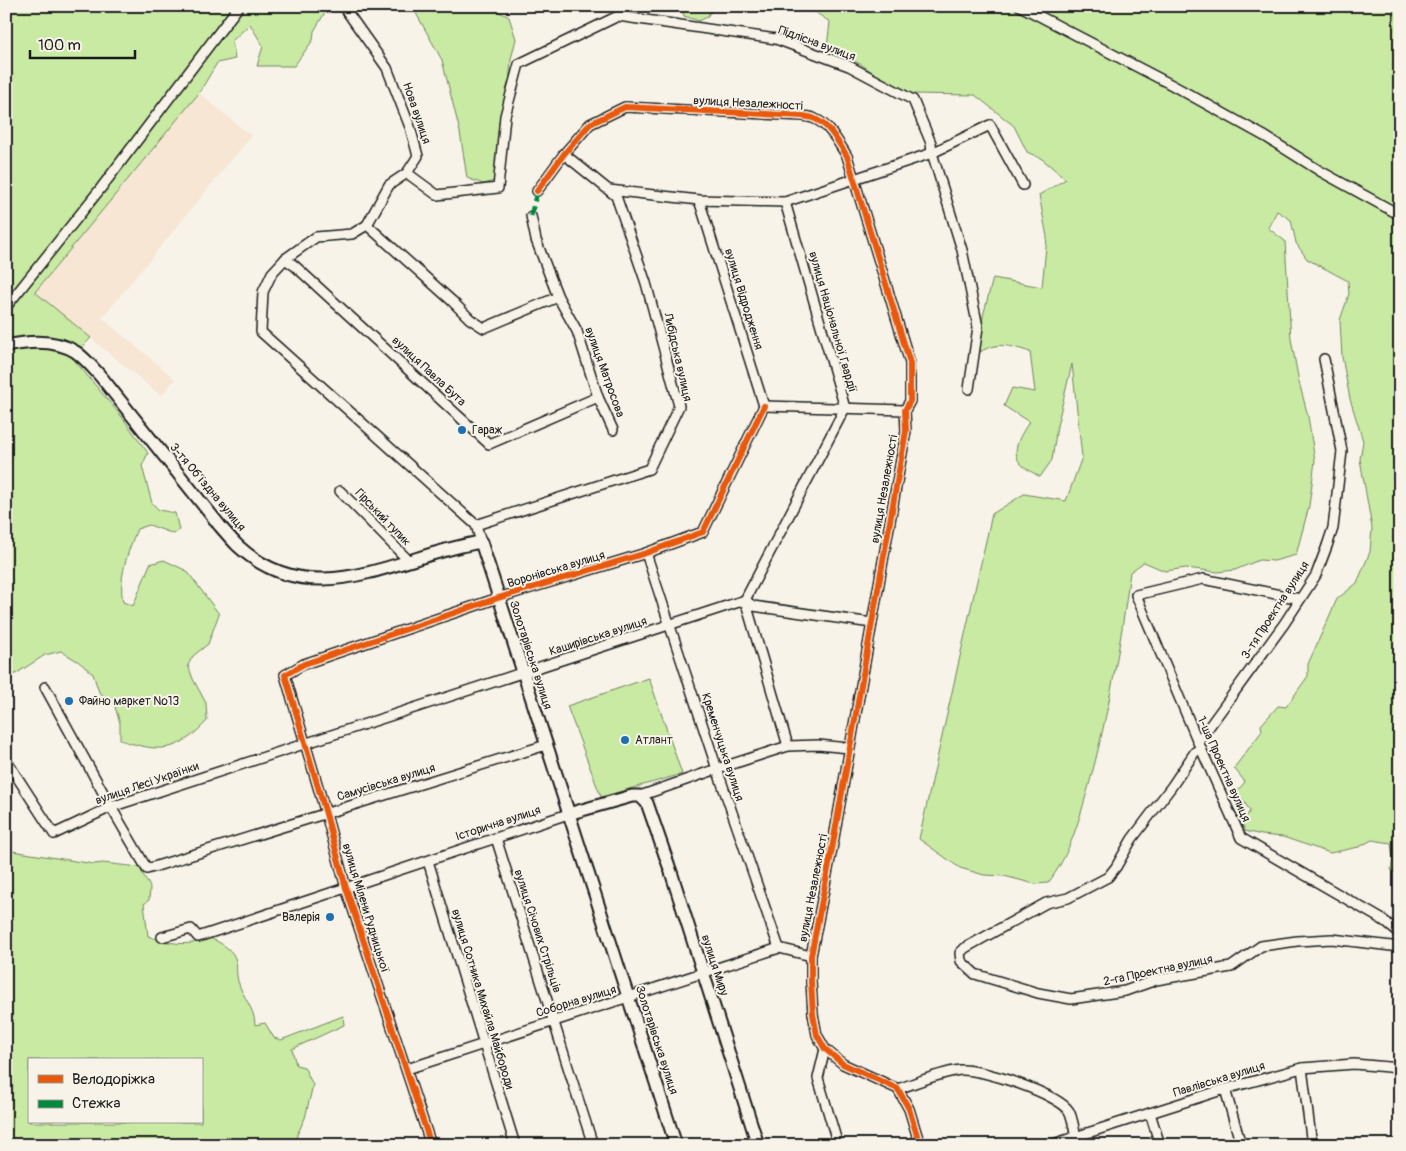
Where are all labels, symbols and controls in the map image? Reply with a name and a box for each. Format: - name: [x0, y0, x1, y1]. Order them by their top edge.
- street label: Підлісна вулиця: [776, 23, 858, 65]
- scale bar: [30, 28, 135, 60]
- text: 100 m: [38, 36, 81, 55]
- street label: Нова вулиця: [399, 80, 434, 146]
- street label: вулиця Незалежності: [693, 93, 803, 114]
- street label: вулиця Відродження: [721, 247, 766, 352]
- street label: вулиця Національної Гвардії: [805, 250, 860, 395]
- street label: Либідська вулиця: [660, 310, 695, 403]
- street label: вулиця Матросова: [581, 325, 628, 420]
- street label: вулиця Павла Бута: [389, 333, 469, 410]
- place label: Гараж: [472, 423, 503, 438]
- marker: Гараж: [456, 424, 468, 436]
- street label: вулиця Незалежності: [868, 434, 901, 544]
- street label: 3-тя Обʼїздна вулиця: [166, 440, 249, 535]
- street label: Гірський тупик: [352, 486, 414, 549]
- street label: Воронівська вулиця: [506, 547, 607, 591]
- street label: 3-тя Проектна вулиця: [1238, 558, 1313, 662]
- street label: Золотарівська вулиця: [506, 599, 555, 712]
- street label: Каширівська вулиця: [547, 613, 649, 659]
- street label: Кременчуцька вулиця: [698, 691, 747, 803]
- place label: Файно маркет №13: [79, 694, 180, 709]
- marker: Файно маркет №13: [63, 695, 75, 707]
- street label: 1-ша Проектна вулиця: [1194, 714, 1254, 825]
- place label: Атлант: [635, 733, 673, 748]
- marker: Атлант: [619, 734, 631, 746]
- street label: вулиця Лесі Українки: [93, 758, 202, 808]
- street label: Самусівська вулиця: [335, 760, 437, 805]
- street label: Історична вулиця: [454, 803, 543, 844]
- street label: вулиця Незалежності: [796, 833, 831, 943]
- street label: вулиця Мілени Рудницької: [339, 842, 392, 975]
- street label: вулиця Січових Стрільців: [510, 868, 565, 995]
- street label: вулиця Сотника Михайла Майбороди: [448, 907, 517, 1092]
- place label: Валерія: [282, 910, 320, 925]
- marker: Валерія: [324, 911, 336, 923]
- street label: вулиця Миру: [698, 933, 731, 998]
- street label: 2-га Проектна вулиця: [1102, 951, 1215, 989]
- street label: Соборна вулиця: [534, 982, 618, 1021]
- street label: Золотарівська вулиця: [632, 984, 681, 1097]
- legend: [28, 1058, 202, 1124]
- street label: Павлівська вулиця: [1172, 1058, 1267, 1101]
- text: Велодоріжка: [72, 1070, 155, 1089]
- text: Стежка: [72, 1094, 121, 1113]

